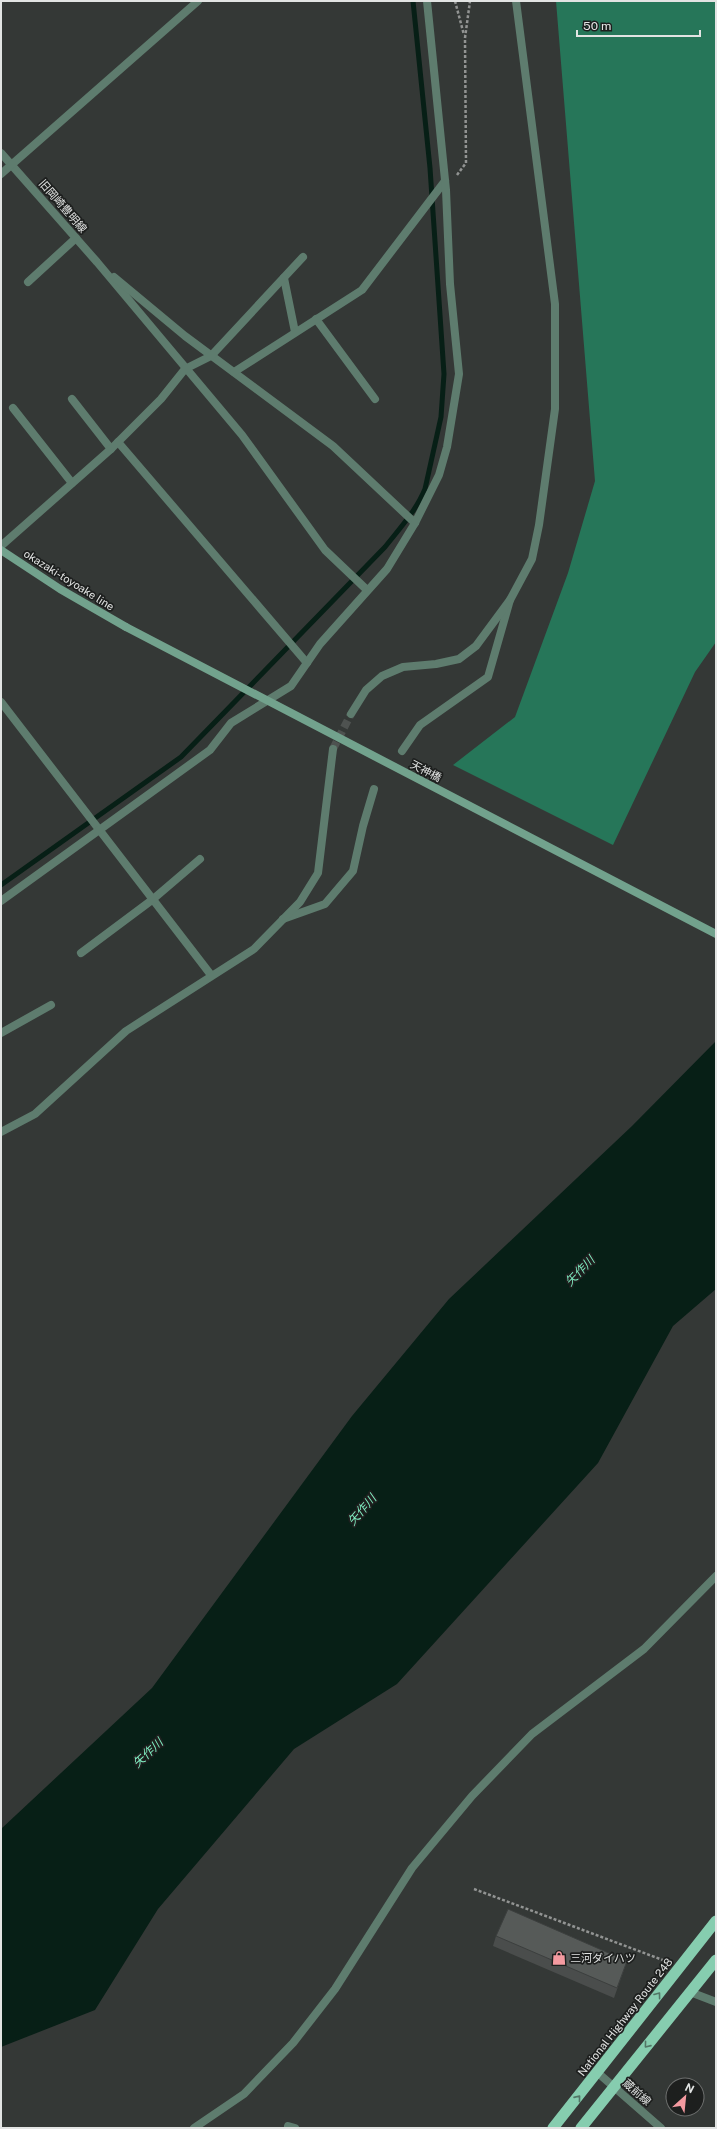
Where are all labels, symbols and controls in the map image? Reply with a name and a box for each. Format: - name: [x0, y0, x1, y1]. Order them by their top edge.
- scale bar: [577, 12, 700, 38]
- text: 50 m: [583, 19, 611, 33]
- street label: 旧岡崎豊明線: [37, 177, 89, 235]
- street label: okazaki-toyoake line: [22, 547, 116, 613]
- street label: 天神橋: [409, 758, 443, 784]
- water label: 矢作川: [562, 1252, 599, 1289]
- water label: 矢作川: [345, 1490, 380, 1528]
- water label: 矢作川: [130, 1734, 167, 1770]
- shop icon: 三河ダイハツ: [551, 1950, 567, 1966]
- place label: 三河ダイハツ: [570, 1952, 636, 1964]
- street label: National Highway Route 248: [575, 1956, 675, 2078]
- one-way arrow: [653, 1993, 660, 2000]
- one-way arrow: [645, 2040, 652, 2047]
- street label: 蔵前線: [621, 2077, 653, 2107]
- north arrow: [665, 2077, 705, 2117]
- text: N: [683, 2081, 696, 2095]
- one-way arrow: [573, 2095, 580, 2102]

